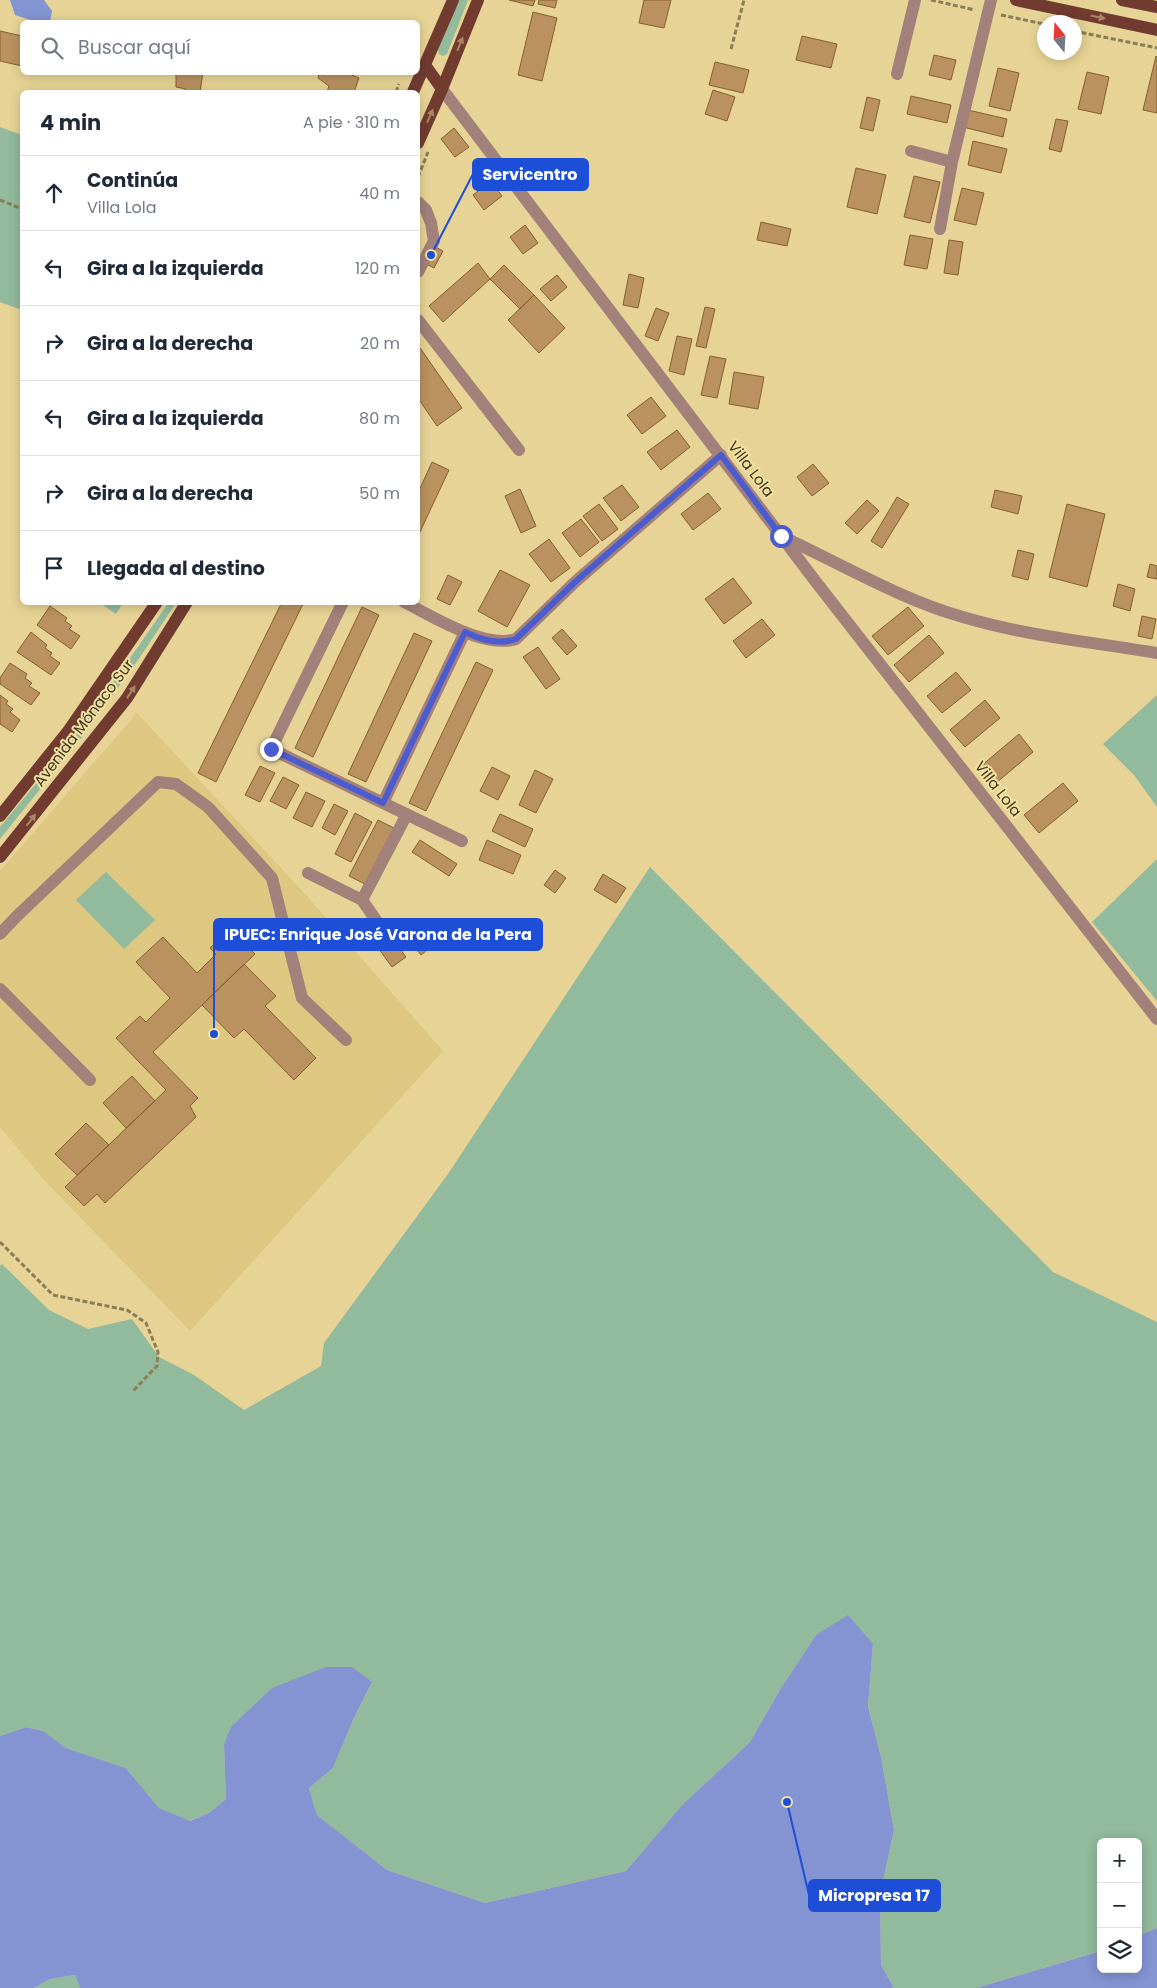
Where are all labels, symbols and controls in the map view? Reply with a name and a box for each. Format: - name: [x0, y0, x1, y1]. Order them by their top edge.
- one-way arrow: [1090, 13, 1105, 21]
- north arrow: [1037, 15, 1082, 60]
- search box: [20, 20, 420, 75]
- icon: search: [38, 34, 66, 62]
- text: Buscar aquí: [78, 34, 191, 61]
- one-way arrow: [456, 36, 464, 51]
- text: 4 min: [40, 108, 101, 137]
- one-way arrow: [426, 109, 434, 123]
- text: A pie · 310 m: [303, 111, 400, 134]
- callout: Servicentro: [473, 159, 588, 190]
- text: Servicentro: [482, 163, 578, 186]
- text: Continúa: [87, 167, 178, 194]
- icon: ahead: [40, 179, 68, 207]
- text: 40 m: [359, 182, 400, 205]
- text: Villa Lola: [87, 196, 157, 219]
- icon: left: [40, 254, 68, 282]
- text: Gira a la izquierda: [87, 255, 264, 282]
- text: 120 m: [355, 257, 400, 280]
- icon: right: [40, 329, 68, 357]
- text: Gira a la derecha: [87, 330, 253, 357]
- text: 20 m: [360, 332, 400, 355]
- icon: left: [40, 404, 68, 432]
- text: Gira a la izquierda: [87, 405, 264, 432]
- text: 80 m: [359, 407, 400, 430]
- street label: Villa Lola: [723, 436, 779, 501]
- icon: right: [40, 479, 68, 507]
- text: Gira a la derecha: [87, 480, 253, 507]
- text: 50 m: [359, 482, 400, 505]
- route start: [770, 525, 793, 548]
- icon: arrive: [40, 554, 68, 582]
- text: Llegada al destino: [87, 555, 265, 582]
- street label: Avenida Mónaco Sur: [29, 654, 139, 791]
- one-way arrow: [126, 685, 136, 698]
- route end: [260, 738, 283, 761]
- street label: Villa Lola: [970, 757, 1027, 821]
- one-way arrow: [25, 814, 36, 827]
- callout: IPUEC: Enrique José Varona de la Pera: [214, 919, 542, 950]
- text: IPUEC: Enrique José Varona de la Pera: [224, 923, 532, 946]
- map controls: [1097, 1838, 1142, 1973]
- button: +: [1097, 1838, 1142, 1883]
- callout: Micropresa 17: [809, 1880, 940, 1911]
- button: −: [1097, 1883, 1142, 1928]
- text: Micropresa 17: [818, 1884, 930, 1907]
- button: layers: [1097, 1928, 1142, 1973]

